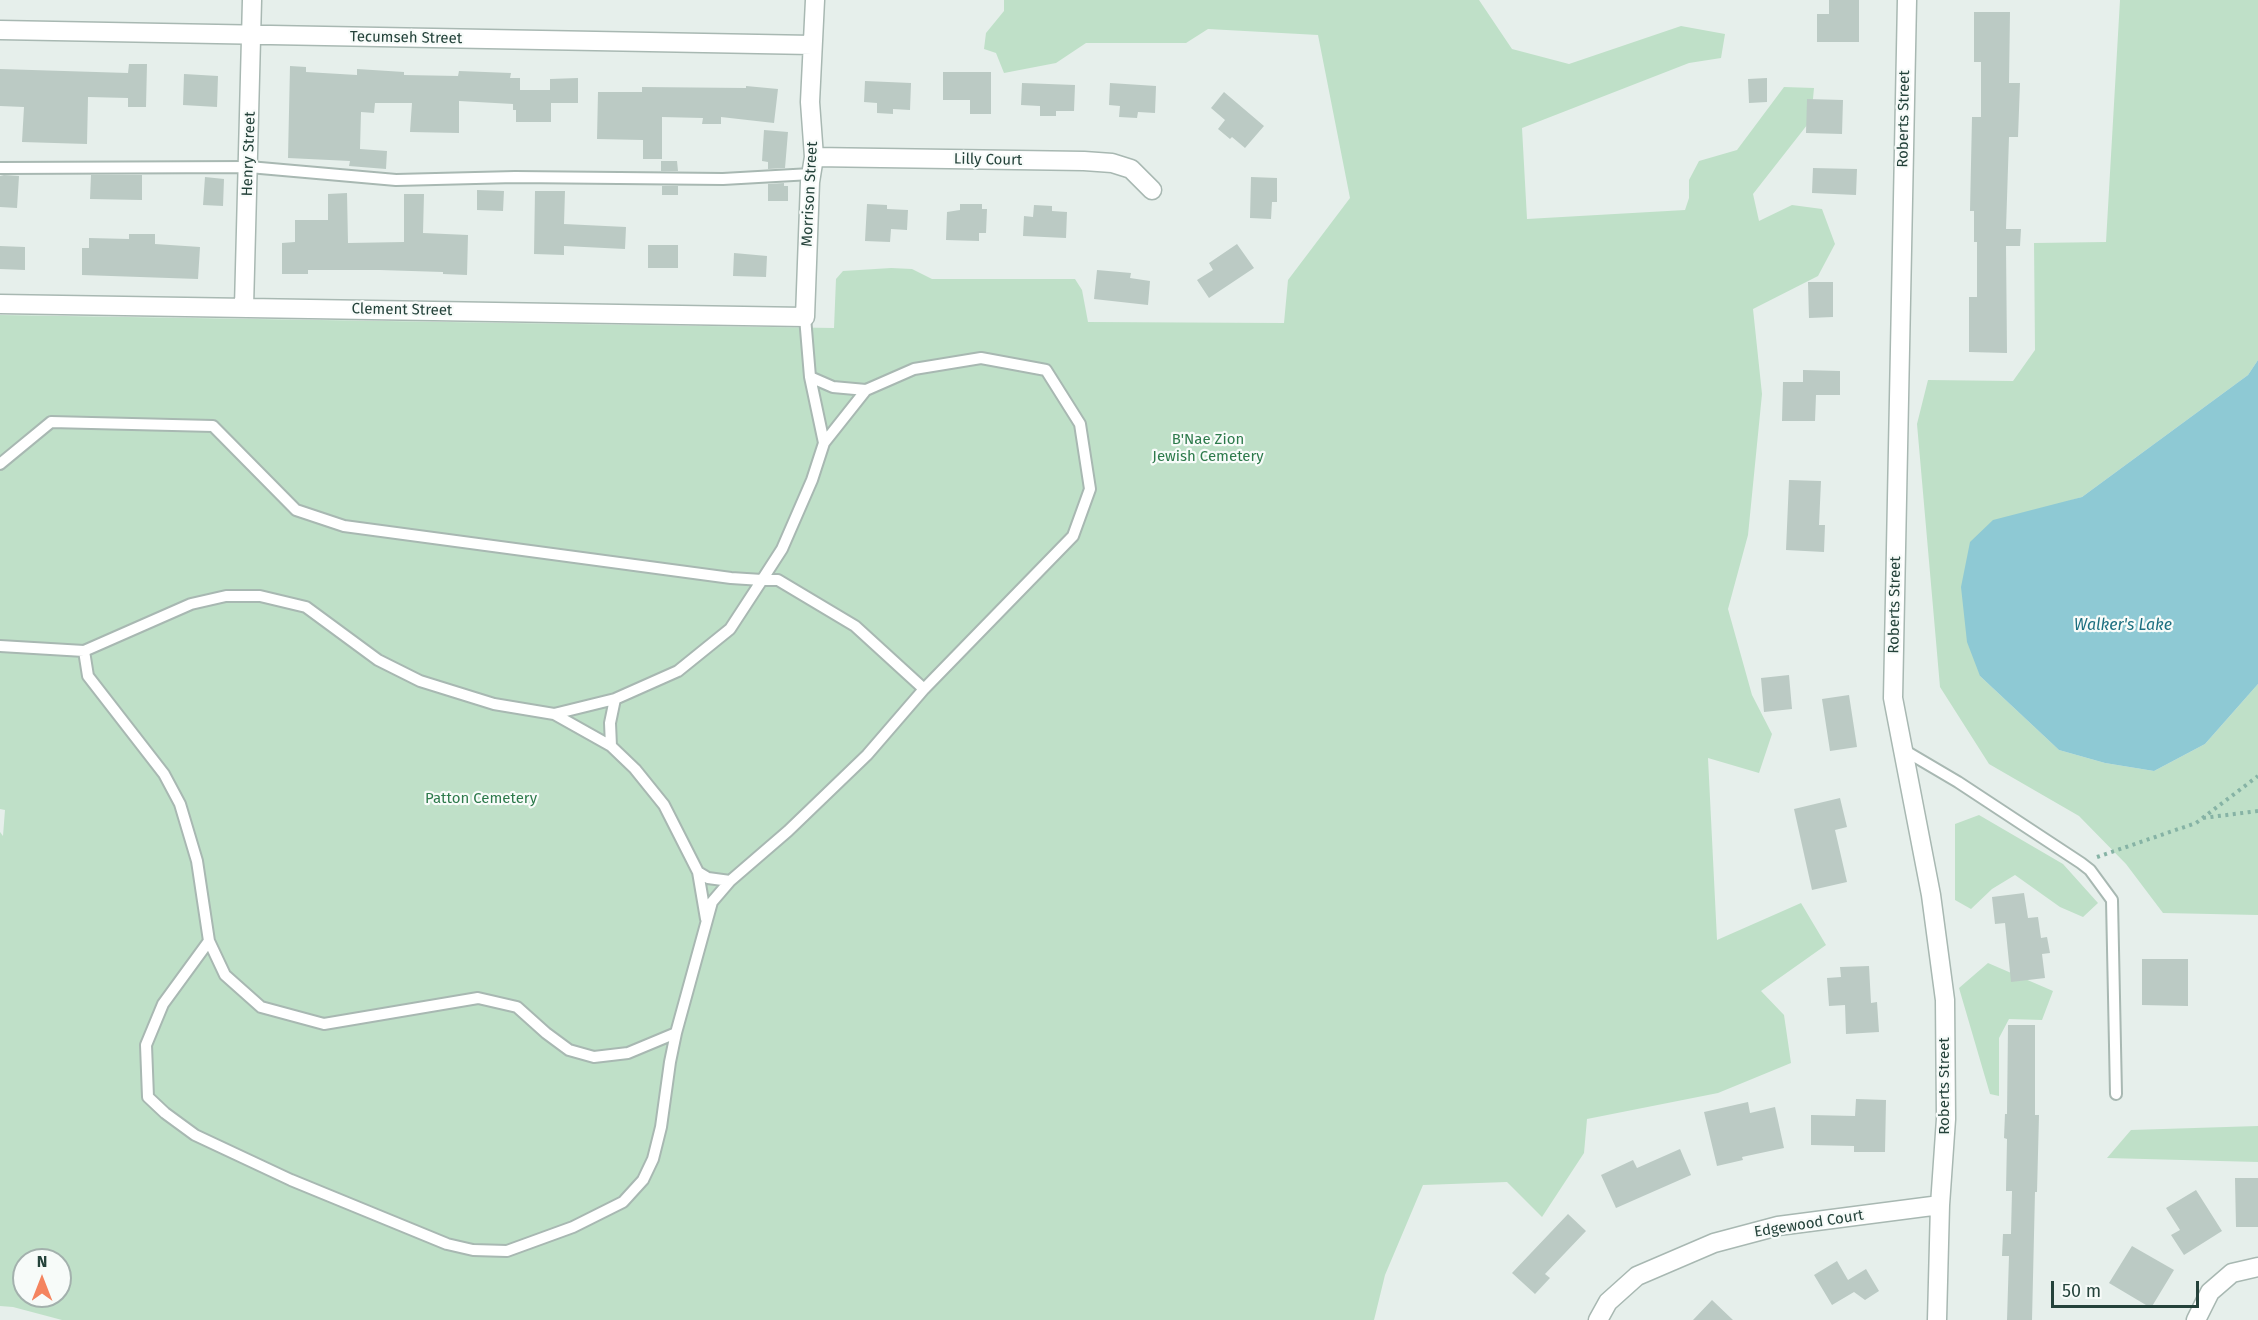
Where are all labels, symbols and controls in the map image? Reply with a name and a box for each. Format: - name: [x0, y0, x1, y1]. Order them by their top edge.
- street label: Tecumseh Street: [350, 28, 462, 48]
- street label: Roberts Street: [1894, 70, 1914, 168]
- street label: Henry Street: [239, 111, 259, 197]
- street label: Morrison Street: [798, 141, 822, 247]
- street label: Lilly Court: [954, 150, 1022, 170]
- street label: Clement Street: [352, 300, 452, 320]
- park label: B'Nae Zion Jewish Cemetery: [1152, 431, 1264, 466]
- street label: Roberts Street: [1885, 556, 1905, 654]
- water label: Walker's Lake: [2074, 616, 2172, 636]
- park label: Patton Cemetery: [425, 790, 537, 808]
- street label: Roberts Street: [1936, 1037, 1954, 1135]
- street label: Edgewood Court: [1753, 1206, 1865, 1242]
- north arrow: [12, 1248, 72, 1308]
- text: N: [37, 1252, 47, 1271]
- scale bar: [2054, 1269, 2202, 1307]
- text: 50 m: [2062, 1280, 2101, 1302]

